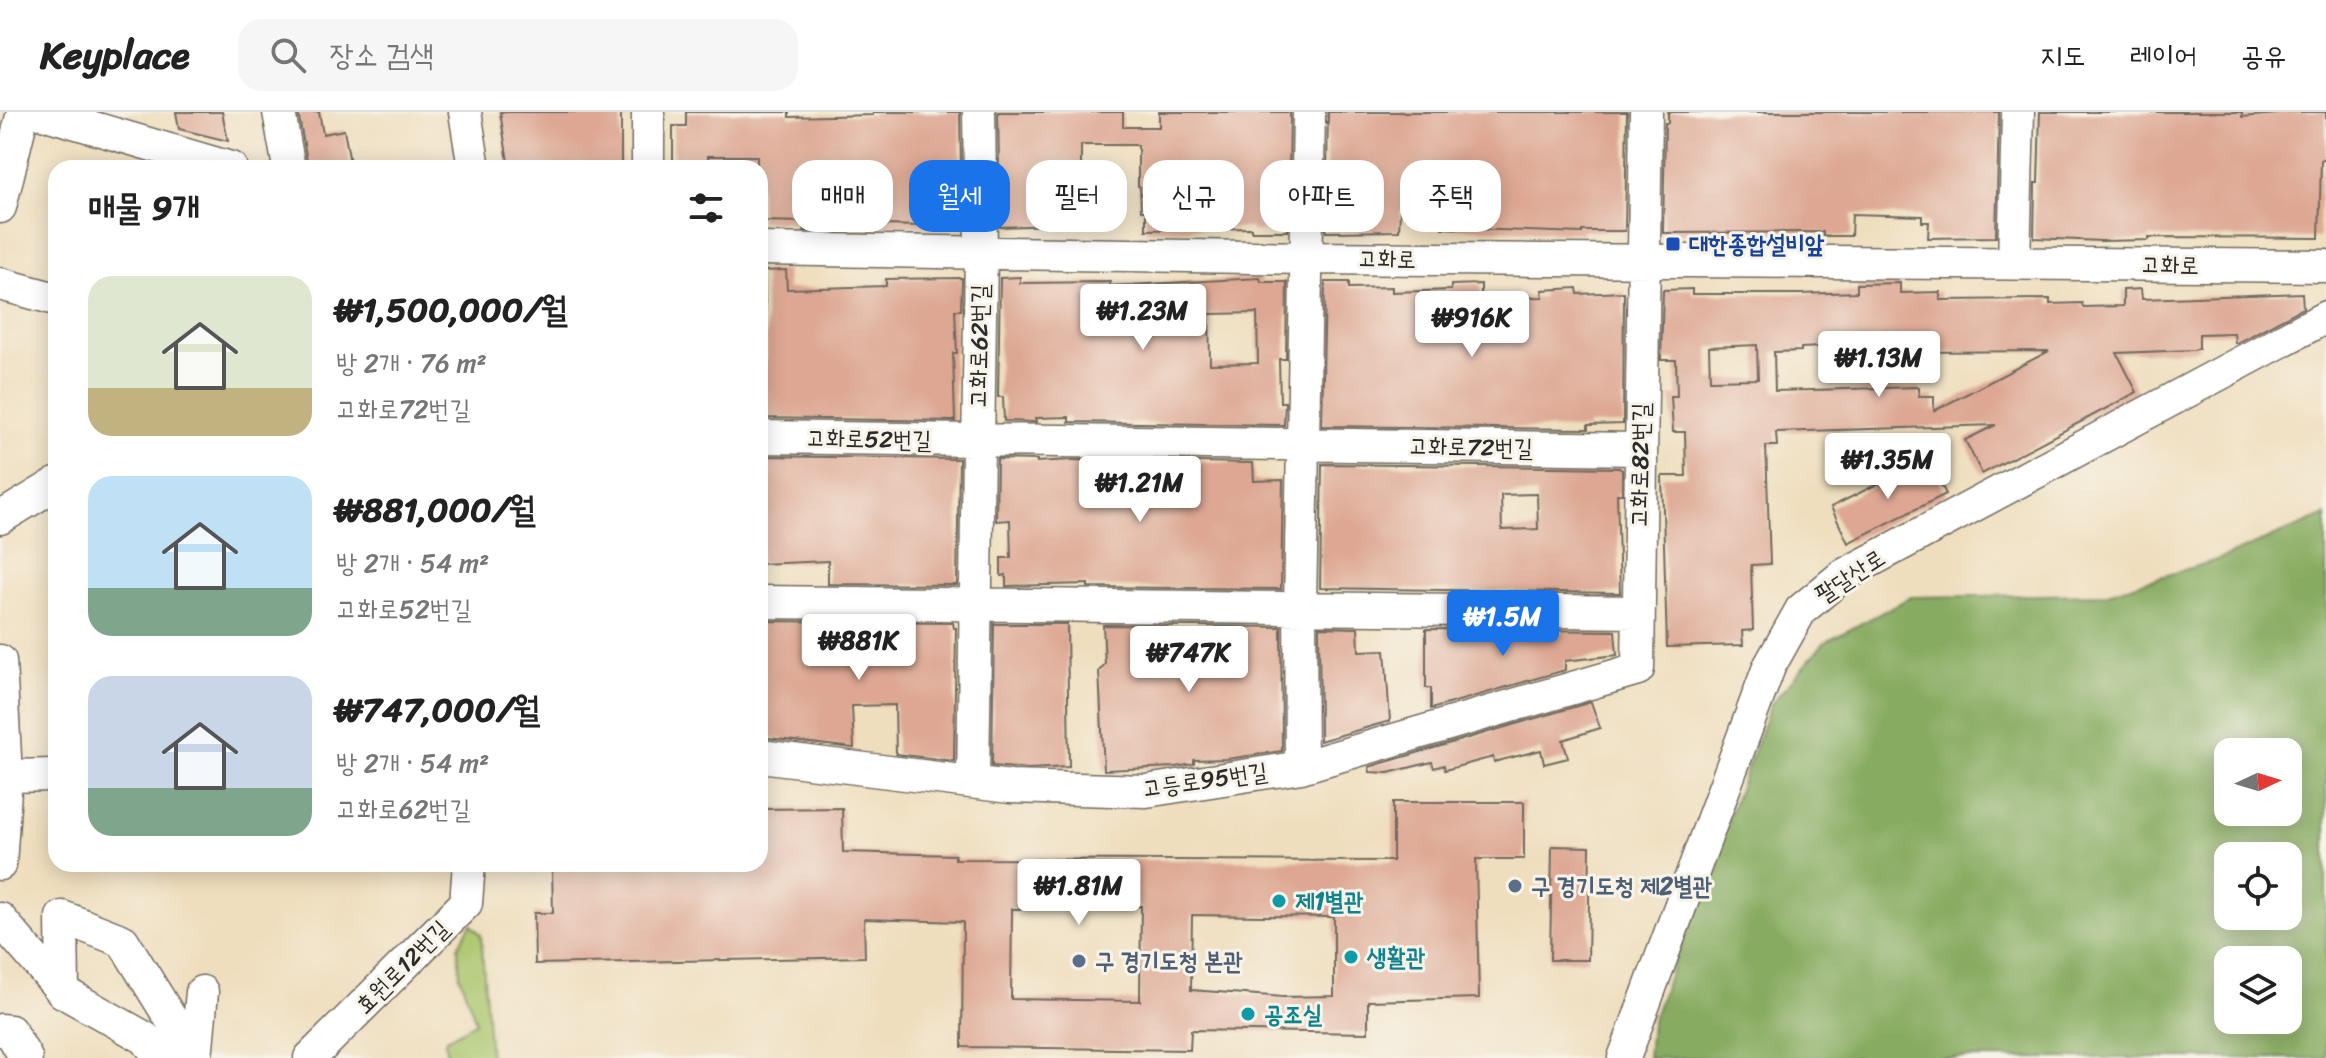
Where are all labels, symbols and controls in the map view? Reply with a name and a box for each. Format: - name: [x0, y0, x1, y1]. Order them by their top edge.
- search box: [238, 19, 798, 91]
- text: Keyplace: [40, 22, 190, 89]
- text: 장소 검색: [330, 28, 434, 82]
- text: 지도: [2040, 31, 2085, 80]
- text: 레이어: [2129, 31, 2197, 80]
- text: 공유: [2241, 31, 2286, 80]
- icon: search: [266, 33, 310, 77]
- chip: 매매: [792, 160, 893, 232]
- chip: 월세: [909, 160, 1010, 232]
- chip: 필터: [1026, 160, 1127, 232]
- chip: 신규: [1143, 160, 1244, 232]
- chip: 아파트: [1260, 160, 1384, 232]
- chip: 주택: [1400, 160, 1501, 232]
- text: 매물 9개: [88, 178, 200, 238]
- icon: filters: [684, 186, 728, 230]
- place label: 대한종합설비앞: [1689, 223, 1825, 265]
- marker: 대한종합설비앞: [1664, 235, 1682, 253]
- street label: 고화로: [1358, 237, 1416, 281]
- street label: 고화로: [2141, 243, 2199, 287]
- text: ₩1,500,000/월: [336, 280, 568, 340]
- street label: 고화로62번길: [957, 284, 1001, 408]
- pin: ₩1.23M: [1078, 284, 1208, 352]
- text: ₩1.23M: [1098, 287, 1188, 333]
- pin: ₩916K: [1416, 291, 1528, 359]
- text: ₩916K: [1433, 294, 1511, 340]
- icon: home: [152, 308, 248, 404]
- pin: ₩1.13M: [1814, 331, 1944, 399]
- text: ₩1.13M: [1836, 334, 1922, 380]
- text: 방 2개 · 76 m²: [336, 340, 487, 386]
- text: 고화로72번길: [336, 386, 470, 432]
- street label: 고화로82번길: [1618, 402, 1662, 528]
- street label: 고화로52번길: [806, 417, 932, 461]
- street label: 고화로72번길: [1409, 425, 1533, 469]
- pin: ₩1.35M: [1823, 433, 1953, 501]
- text: ₩1.35M: [1843, 436, 1933, 482]
- pin: ₩1.21M: [1075, 456, 1205, 524]
- text: ₩1.21M: [1097, 459, 1183, 505]
- text: ₩881,000/월: [336, 480, 536, 540]
- icon: home: [152, 508, 248, 604]
- street label: 팔달산로: [1806, 537, 1894, 615]
- text: 방 2개 · 54 m²: [336, 540, 489, 586]
- text: 고화로52번길: [336, 586, 472, 632]
- pin: ₩1.5M: [1447, 590, 1559, 658]
- text: ₩1.5M: [1465, 593, 1541, 639]
- pin: ₩881K: [803, 614, 915, 682]
- text: ₩881K: [820, 617, 898, 663]
- pin: ₩747K: [1133, 626, 1245, 694]
- text: ₩747K: [1148, 629, 1230, 675]
- text: ₩747,000/월: [336, 680, 540, 740]
- icon: home: [152, 708, 248, 804]
- north arrow: [2214, 738, 2302, 826]
- map controls: [2214, 738, 2302, 1034]
- text: 방 2개 · 54 m²: [336, 740, 489, 786]
- street label: 고등로95번길: [1140, 750, 1270, 810]
- text: 고화로62번길: [336, 786, 470, 832]
- button: locate: [2214, 842, 2302, 930]
- pin: ₩1.81M: [1014, 859, 1144, 927]
- text: ₩1.81M: [1035, 862, 1123, 908]
- place label: 구 경기도청 제2별관: [1531, 865, 1713, 907]
- marker: 구 경기도청 제2별관: [1506, 877, 1524, 895]
- place label: 제1별관: [1295, 880, 1364, 922]
- marker: 제1별관: [1270, 892, 1288, 910]
- street label: 효원로12번길: [344, 909, 460, 1025]
- place label: 생활관: [1366, 936, 1426, 978]
- place label: 구 경기도청 본관: [1095, 940, 1243, 982]
- button: layers: [2214, 946, 2302, 1034]
- marker: 생활관: [1342, 948, 1360, 966]
- marker: 구 경기도청 본관: [1070, 952, 1088, 970]
- place label: 공조실: [1264, 993, 1323, 1035]
- marker: 공조실: [1239, 1005, 1257, 1023]

